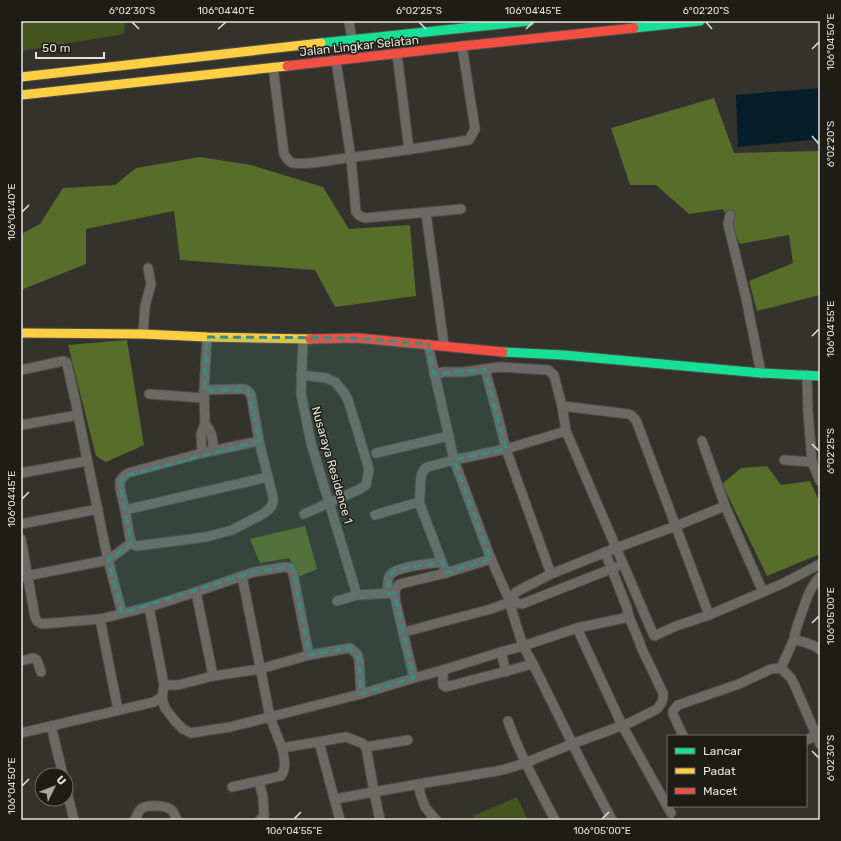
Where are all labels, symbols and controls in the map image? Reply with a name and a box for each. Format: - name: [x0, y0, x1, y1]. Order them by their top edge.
- text: 6°02'30"S: [109, 5, 155, 17]
- text: 106°04'40"E: [198, 5, 254, 17]
- text: 6°02'25"S: [396, 5, 442, 17]
- text: 106°04'45"E: [505, 5, 561, 17]
- text: 6°02'20"S: [683, 5, 729, 17]
- text: 106°04'50"E: [825, 13, 837, 71]
- street label: Jalan Lingkar Selatan: [298, 33, 420, 59]
- scale bar: [36, 34, 104, 60]
- text: 50 m: [42, 41, 70, 55]
- text: 6°02'20"S: [825, 121, 837, 167]
- text: 106°04'40"E: [6, 184, 18, 240]
- text: 106°04'55"E: [825, 301, 837, 357]
- street label: Nusaraya Residence 1: [309, 405, 355, 525]
- text: 6°02'25"S: [825, 428, 837, 474]
- text: 106°04'45"E: [6, 471, 18, 527]
- text: 106°05'00"E: [825, 587, 837, 645]
- legend: [667, 735, 807, 807]
- text: 6°02'30"S: [825, 735, 837, 781]
- text: Lancar: [703, 744, 742, 758]
- text: 106°04'50"E: [6, 757, 18, 815]
- text: Padat: [703, 764, 736, 778]
- north arrow: [34, 767, 74, 807]
- text: U: [53, 773, 68, 788]
- text: Macet: [703, 784, 737, 798]
- text: 106°04'55"E: [266, 825, 322, 837]
- text: 106°05'00"E: [573, 825, 631, 837]

